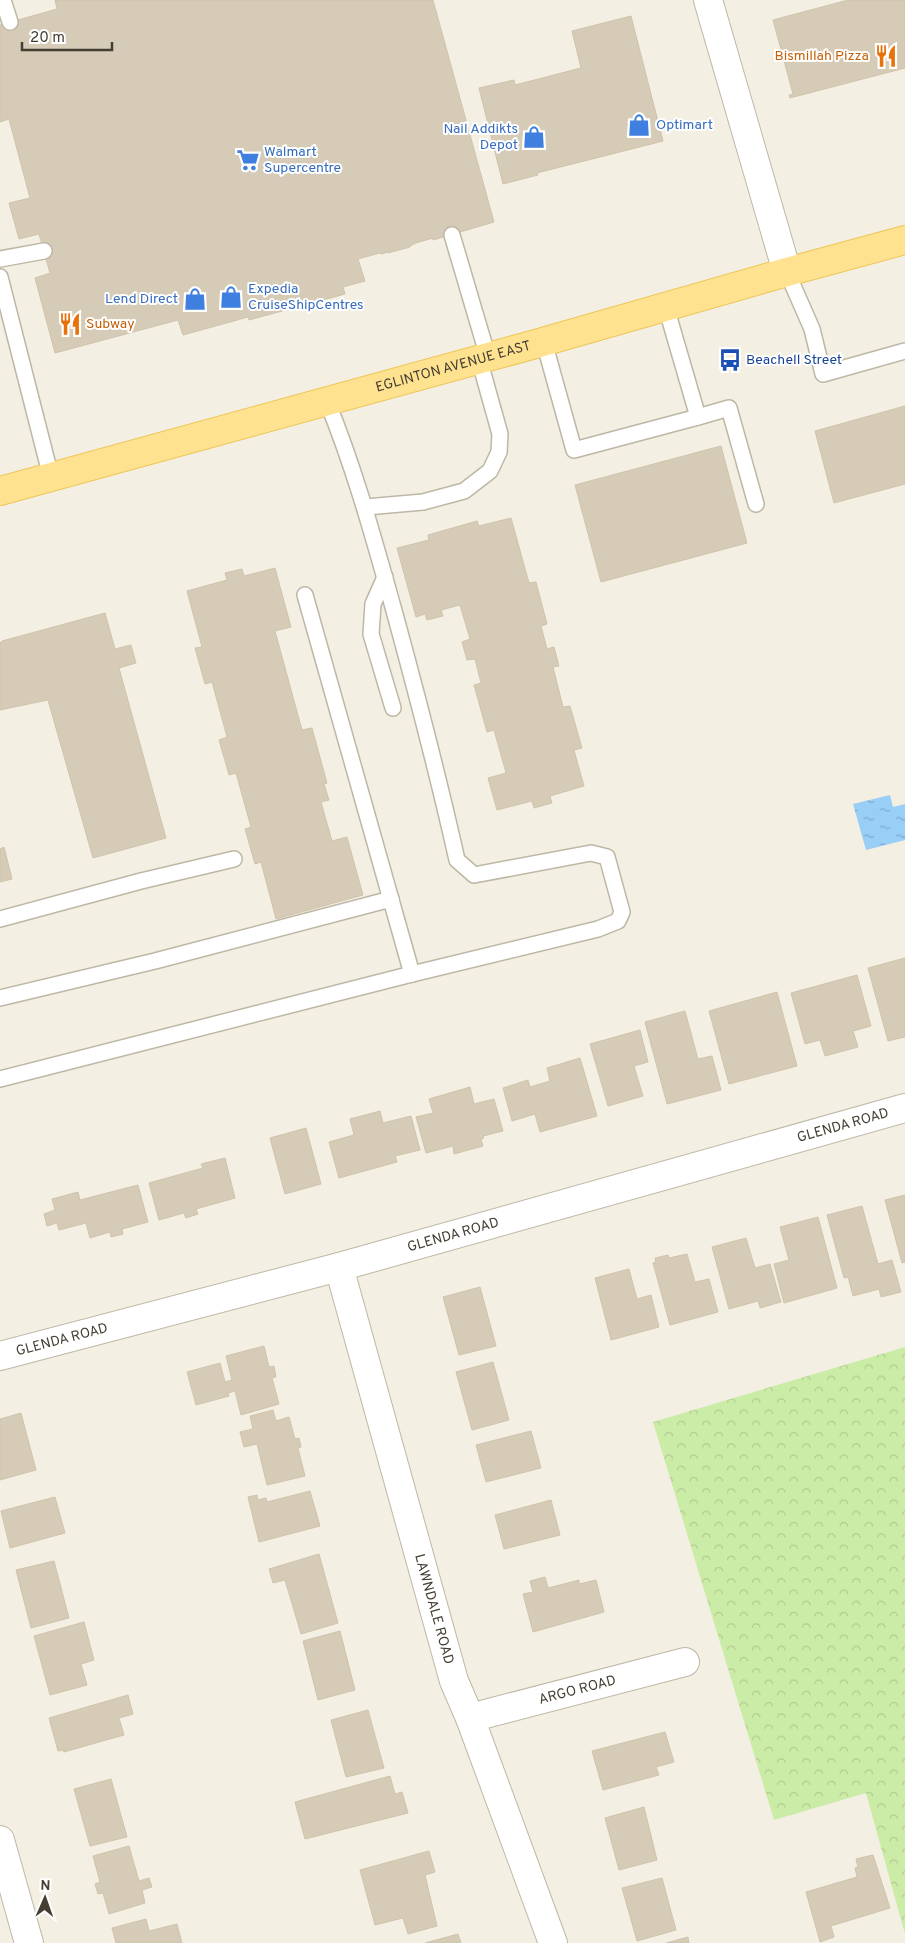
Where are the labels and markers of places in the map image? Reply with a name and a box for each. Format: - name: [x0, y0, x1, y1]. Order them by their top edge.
- restaurant icon: Bismillah Pizza: [873, 43, 899, 69]
- place label: Bismillah Pizza: [775, 48, 869, 65]
- shop icon: Optimart: [626, 112, 652, 138]
- place label: Optimart: [656, 117, 713, 134]
- place label: Nail Addikts Depot: [444, 121, 518, 154]
- shop icon: Nail Addikts Depot: [521, 124, 547, 150]
- place label: Walmart Supercentre: [264, 144, 341, 177]
- supermarket icon: Walmart Supercentre: [235, 147, 261, 173]
- place label: Expedia CruiseShipCentres: [248, 281, 364, 314]
- shop icon: Expedia CruiseShipCentres: [218, 284, 244, 310]
- shop icon: Lend Direct: [182, 286, 208, 312]
- place label: Lend Direct: [105, 291, 178, 308]
- restaurant icon: Subway: [57, 311, 83, 337]
- place label: Subway: [86, 316, 135, 333]
- bus stop icon: Beachell Street: [717, 347, 743, 373]
- place label: Beachell Street: [746, 352, 842, 369]

